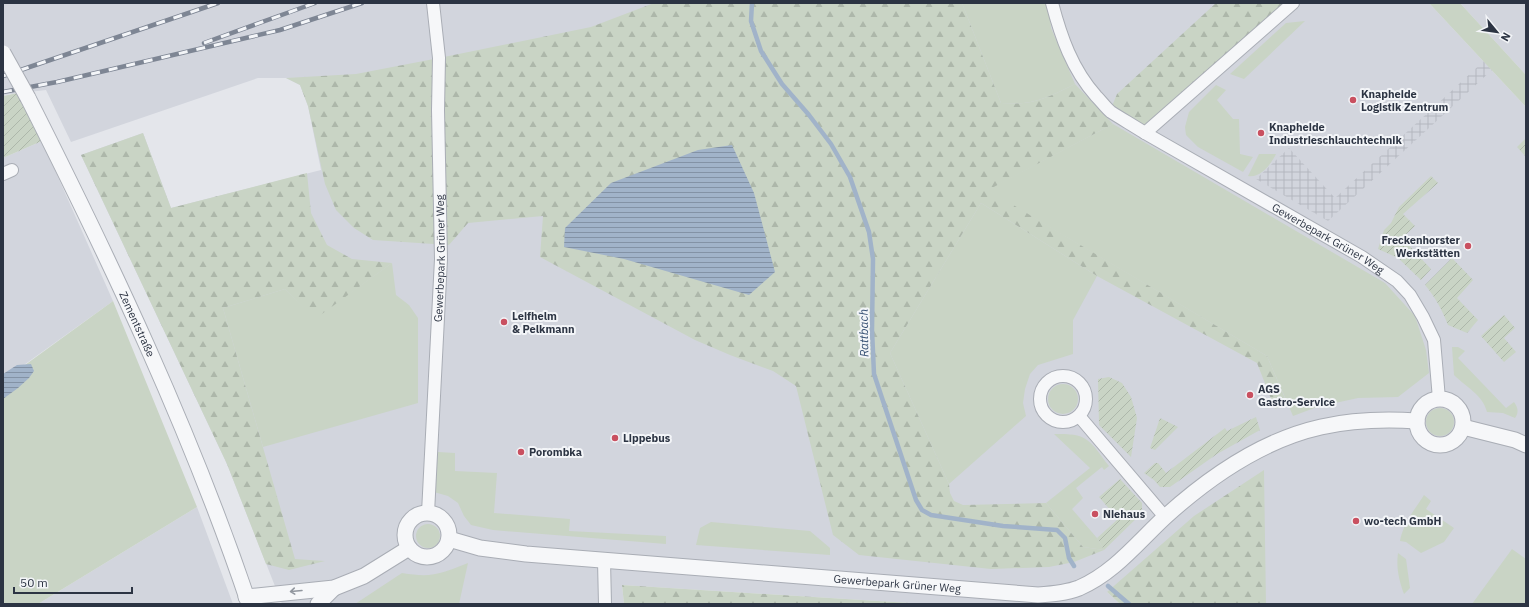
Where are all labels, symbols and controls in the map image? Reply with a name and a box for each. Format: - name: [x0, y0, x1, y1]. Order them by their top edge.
- north arrow: [1477, 12, 1517, 52]
- text: N: [1498, 30, 1514, 44]
- place label: Knapheide Logistik Zentrum: [1361, 87, 1448, 114]
- marker: Knapheide Logistik Zentrum: [1348, 95, 1358, 105]
- place label: Knapheide Industrieschlauchtechnik: [1269, 120, 1402, 147]
- marker: Knapheide Industrieschlauchtechnik: [1256, 128, 1266, 138]
- street label: Gewerbepark Grüner Weg: [431, 194, 448, 322]
- street label: Gewerbepark Grüner Weg: [1269, 200, 1387, 277]
- place label: Freckenhorster Werkstätten: [1381, 233, 1461, 260]
- marker: Freckenhorster Werkstätten: [1463, 241, 1473, 251]
- street label: Zementstraße: [116, 289, 158, 359]
- place label: Leifhelm & Pelkmann: [512, 309, 575, 336]
- water label: Rattbach: [856, 309, 871, 357]
- marker: Leifhelm & Pelkmann: [499, 317, 509, 327]
- place label: AGS Gastro-Service: [1258, 382, 1335, 409]
- marker: AGS Gastro-Service: [1245, 390, 1255, 400]
- place label: Lippebus: [623, 431, 671, 445]
- marker: Lippebus: [610, 433, 620, 443]
- place label: Porombka: [529, 445, 582, 459]
- marker: Porombka: [516, 447, 526, 457]
- place label: Niehaus: [1103, 507, 1146, 521]
- marker: Niehaus: [1090, 509, 1100, 519]
- place label: wo-tech GmbH: [1364, 514, 1442, 528]
- marker: wo-tech GmbH: [1351, 516, 1361, 526]
- scale bar: [14, 569, 132, 595]
- street label: Gewerbepark Grüner Weg: [833, 572, 962, 596]
- text: 50 m: [20, 575, 48, 590]
- one-way arrow: [290, 588, 303, 595]

